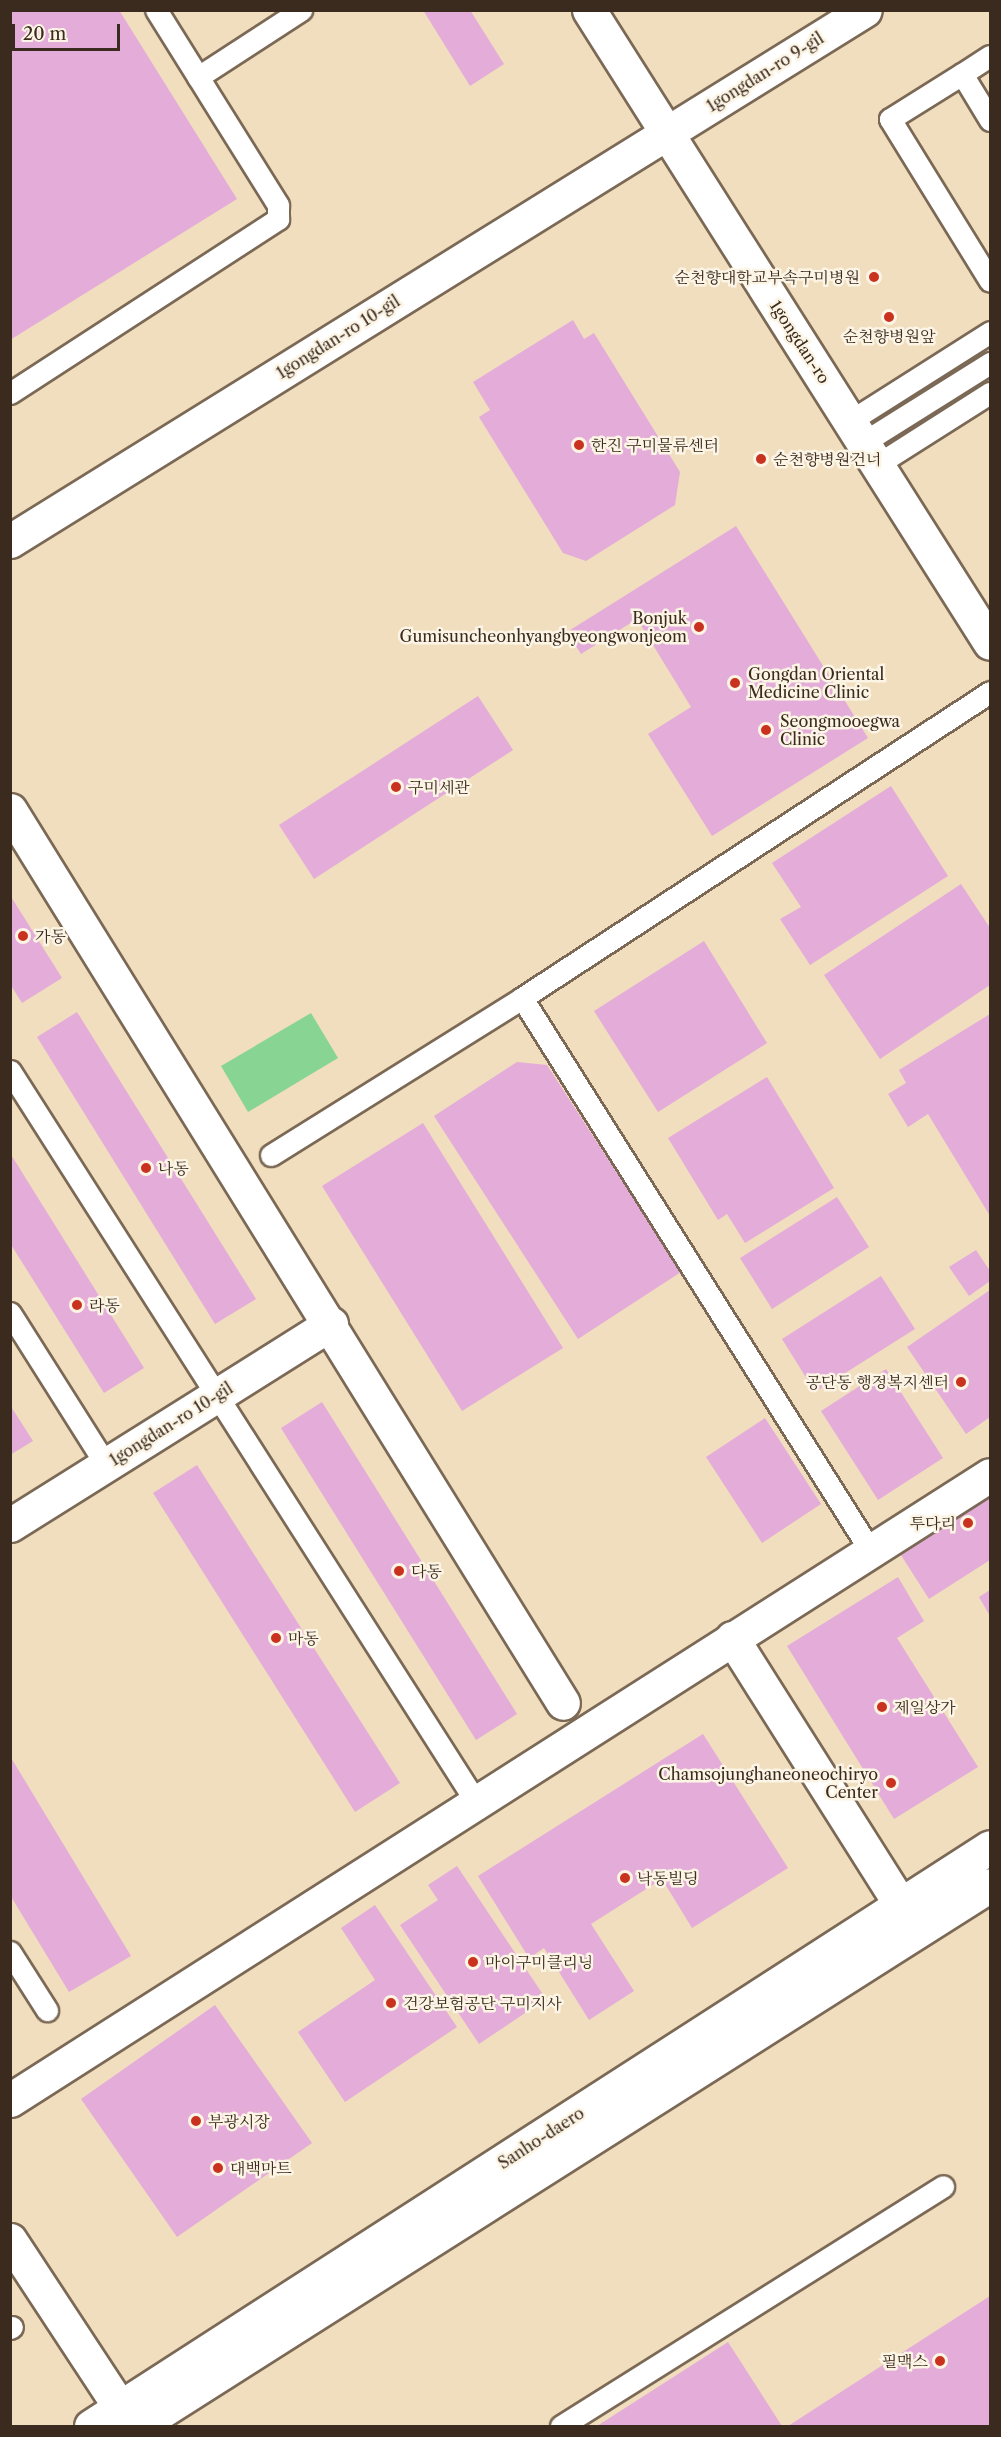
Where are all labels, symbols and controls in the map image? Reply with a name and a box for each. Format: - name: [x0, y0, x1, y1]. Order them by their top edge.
- scale bar: [15, 12, 123, 50]
- text: 20 m: [23, 23, 66, 45]
- street label: 1gongdan-ro 9-gil: [703, 28, 827, 116]
- place label: 순천향대학교부속구미병원: [675, 267, 860, 287]
- marker: 순천향대학교부속구미병원: [865, 268, 883, 286]
- street label: 1gongdan-ro 10-gil: [273, 291, 403, 383]
- street label: 1gongdan-ro: [766, 297, 834, 387]
- marker: 순천향병원앞: [882, 310, 896, 324]
- place label: 순천향병원앞: [843, 326, 935, 346]
- place label: 한진 구미물류센터: [591, 435, 719, 455]
- marker: 한진 구미물류센터: [572, 438, 586, 452]
- place label: 순천향병원건너: [773, 449, 881, 469]
- marker: 순천향병원건너: [754, 452, 768, 466]
- place label: Bonjuk Gumisuncheonhyangbyeongwonjeom: [400, 608, 687, 646]
- marker: Bonjuk Gumisuncheonhyangbyeongwonjeom: [692, 620, 706, 634]
- place label: Gongdan Oriental Medicine Clinic: [748, 664, 884, 702]
- marker: Gongdan Oriental Medicine Clinic: [726, 674, 744, 692]
- place label: Seongmooegwa Clinic: [780, 711, 900, 749]
- marker: Seongmooegwa Clinic: [757, 721, 775, 739]
- place label: 구미세관: [408, 777, 470, 797]
- marker: 구미세관: [389, 780, 403, 794]
- place label: 가동: [35, 926, 66, 946]
- marker: 가동: [16, 929, 30, 943]
- place label: 나동: [158, 1158, 189, 1178]
- marker: 나동: [139, 1161, 153, 1175]
- place label: 라동: [89, 1295, 120, 1315]
- marker: 라동: [70, 1298, 84, 1312]
- place label: 공단동 행정복지센터: [806, 1372, 949, 1392]
- marker: 공단동 행정복지센터: [954, 1375, 968, 1389]
- street label: 1gongdan-ro 10-gil: [106, 1378, 236, 1470]
- place label: 투다리: [910, 1513, 956, 1533]
- marker: 투다리: [961, 1516, 975, 1530]
- place label: 다동: [411, 1561, 442, 1581]
- marker: 다동: [392, 1564, 406, 1578]
- place label: 마동: [288, 1628, 319, 1648]
- marker: 마동: [269, 1631, 283, 1645]
- place label: 제일상가: [894, 1697, 956, 1717]
- marker: 제일상가: [875, 1700, 889, 1714]
- place label: Chamsojunghaneoneochiryo Center: [658, 1764, 878, 1802]
- marker: Chamsojunghaneoneochiryo Center: [882, 1774, 900, 1792]
- place label: 낙동빌딩: [637, 1868, 699, 1888]
- marker: 낙동빌딩: [618, 1871, 632, 1885]
- place label: 마이구미클리닝: [485, 1952, 593, 1972]
- marker: 마이구미클리닝: [466, 1955, 480, 1969]
- place label: 건강보험공단 구미지사: [403, 1993, 562, 2013]
- marker: 건강보험공단 구미지사: [384, 1996, 398, 2010]
- street label: Sanho-daero: [494, 2103, 588, 2173]
- place label: 부광시장: [208, 2111, 270, 2131]
- marker: 부광시장: [189, 2114, 203, 2128]
- place label: 대백마트: [230, 2158, 292, 2178]
- marker: 대백마트: [211, 2161, 225, 2175]
- place label: 필맥스: [882, 2351, 928, 2371]
- marker: 필맥스: [933, 2354, 947, 2368]

